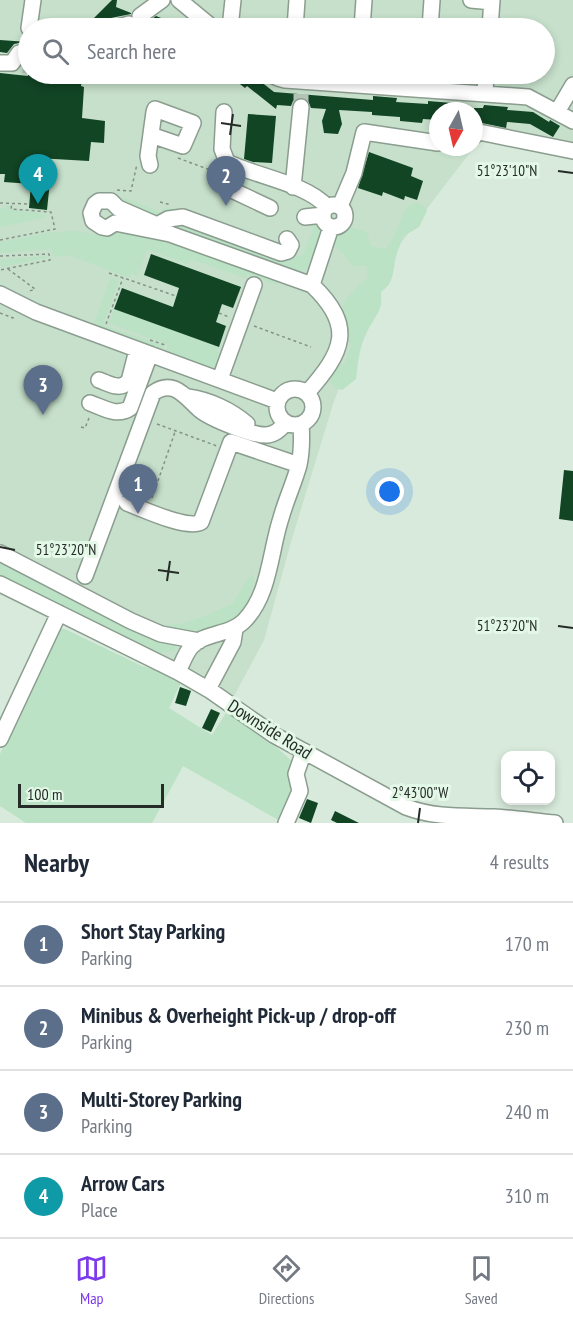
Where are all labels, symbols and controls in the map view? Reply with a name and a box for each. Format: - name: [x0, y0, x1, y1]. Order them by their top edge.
- search box: [18, 18, 555, 84]
- icon: search: [39, 35, 72, 68]
- text: Search here: [87, 37, 176, 65]
- north arrow: [429, 102, 483, 156]
- pin: 4: [18, 154, 57, 204]
- pin: 2: [206, 156, 246, 206]
- text: 51°23'10"N: [477, 161, 537, 180]
- pin: 3: [24, 366, 63, 415]
- pin: 1: [118, 464, 158, 514]
- your location: [375, 477, 404, 506]
- text: 51°23'20"N: [36, 540, 96, 559]
- text: 51°23'20"N: [477, 616, 537, 635]
- street label: Downside Road: [223, 694, 317, 764]
- map controls: [501, 751, 555, 805]
- button: locate: [501, 751, 555, 805]
- scale bar: [18, 781, 164, 808]
- text: 2°43'00"W: [392, 783, 448, 802]
- text: 100 m: [27, 784, 62, 804]
- text: Nearby: [24, 846, 89, 879]
- text: 4 results: [490, 849, 549, 875]
- text: Short Stay Parking: [81, 917, 225, 945]
- text: 1: [39, 931, 48, 957]
- text: 170 m: [505, 931, 549, 957]
- text: Parking: [81, 945, 132, 971]
- text: Minibus & Overheight Pick-up / drop-off: [81, 1001, 396, 1029]
- text: 2: [39, 1015, 48, 1041]
- text: 230 m: [505, 1015, 549, 1041]
- text: Parking: [81, 1029, 132, 1055]
- text: Multi-Storey Parking: [81, 1085, 242, 1113]
- text: 3: [39, 1099, 48, 1125]
- text: 240 m: [505, 1099, 549, 1125]
- text: Parking: [81, 1113, 132, 1139]
- text: Arrow Cars: [81, 1169, 165, 1197]
- text: 4: [39, 1183, 48, 1209]
- text: 310 m: [505, 1183, 549, 1209]
- text: Place: [81, 1197, 118, 1223]
- tab: Map: [75, 1252, 108, 1308]
- tab: Directions: [259, 1252, 314, 1308]
- tab: Saved: [465, 1252, 498, 1308]

